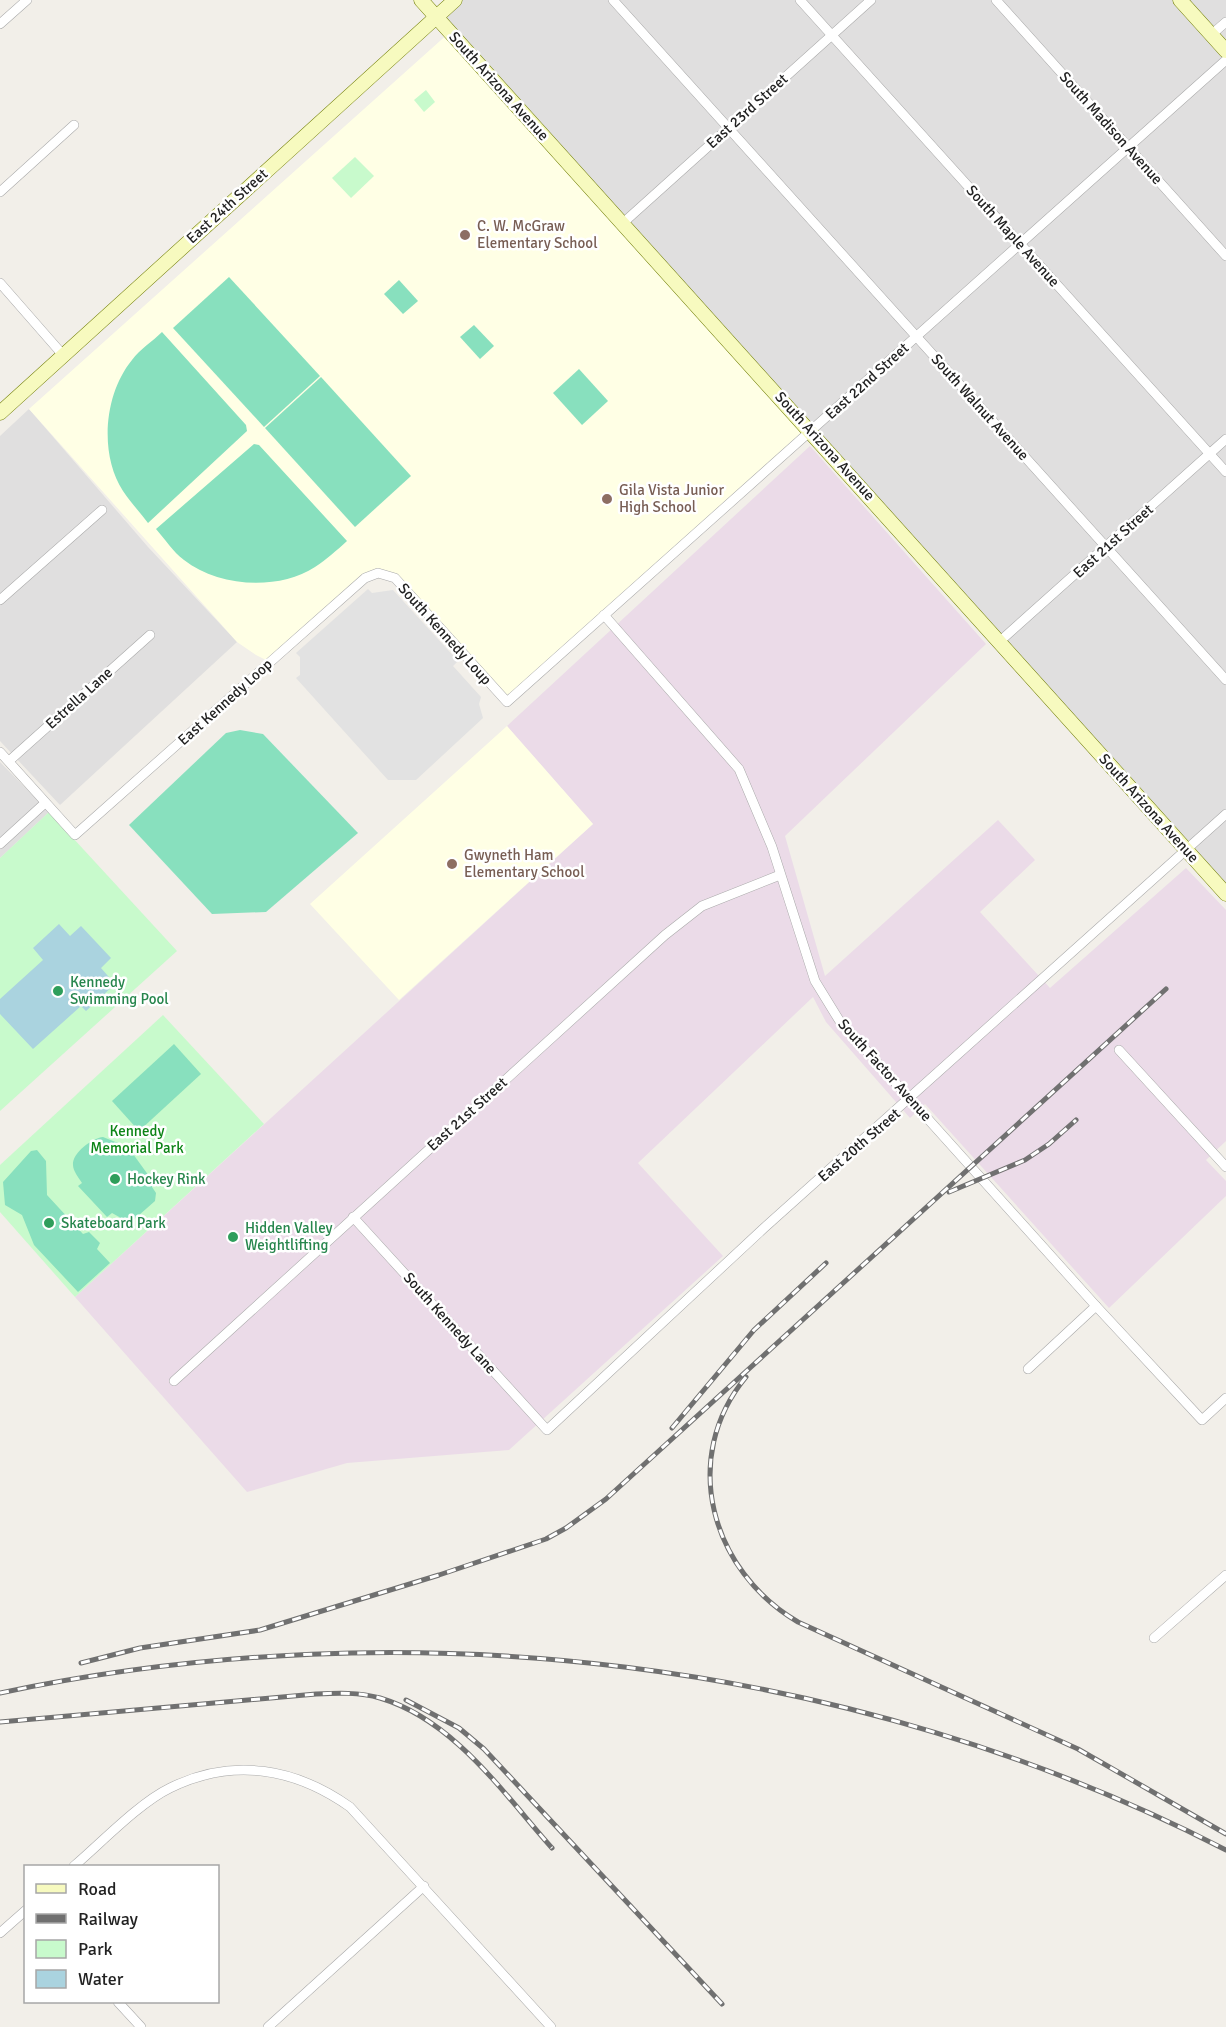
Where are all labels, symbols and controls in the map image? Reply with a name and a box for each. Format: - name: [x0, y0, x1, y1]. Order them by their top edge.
- street label: South Arizona Avenue: [445, 28, 553, 144]
- street label: South Madison Avenue: [1056, 68, 1166, 188]
- street label: East 23rd Street: [703, 70, 791, 152]
- street label: East 24th Street: [183, 165, 271, 247]
- street label: South Maple Avenue: [963, 181, 1063, 291]
- place label: C. W. McGraw Elementary School: [477, 217, 598, 252]
- marker: C. W. McGraw Elementary School: [458, 228, 472, 242]
- street label: East 22nd Street: [822, 339, 912, 423]
- street label: South Walnut Avenue: [927, 350, 1033, 464]
- street label: South Arizona Avenue: [771, 388, 879, 504]
- place label: Gila Vista Junior High School: [619, 481, 724, 516]
- marker: Gila Vista Junior High School: [600, 492, 614, 506]
- street label: East 21st Street: [1069, 500, 1157, 582]
- street label: South Kennedy Loup: [395, 579, 495, 689]
- street label: East Kennedy Loop: [174, 655, 276, 749]
- street label: Estrella Lane: [42, 663, 116, 733]
- street label: South Arizona Avenue: [1095, 750, 1203, 866]
- place label: Gwyneth Ham Elementary School: [464, 846, 585, 881]
- marker: Gwyneth Ham Elementary School: [445, 857, 459, 871]
- place label: Kennedy Swimming Pool: [70, 973, 169, 1008]
- marker: Kennedy Swimming Pool: [51, 984, 65, 998]
- street label: South Factor Avenue: [834, 1015, 936, 1125]
- street label: East 21st Street: [423, 1073, 511, 1155]
- street label: East 20th Street: [814, 1104, 904, 1186]
- park label: Kennedy Memorial Park: [90, 1122, 184, 1157]
- place label: Hockey Rink: [127, 1170, 206, 1188]
- marker: Hockey Rink: [108, 1172, 122, 1186]
- place label: Skateboard Park: [61, 1214, 166, 1232]
- marker: Skateboard Park: [42, 1216, 56, 1230]
- place label: Hidden Valley Weightlifting: [245, 1219, 333, 1254]
- marker: Hidden Valley Weightlifting: [226, 1230, 240, 1244]
- street label: South Kennedy Lane: [400, 1269, 500, 1377]
- legend: [24, 1865, 219, 2003]
- text: Road: [78, 1878, 117, 1900]
- text: Railway: [78, 1908, 139, 1930]
- text: Park: [78, 1938, 113, 1960]
- text: Water: [78, 1968, 124, 1990]

